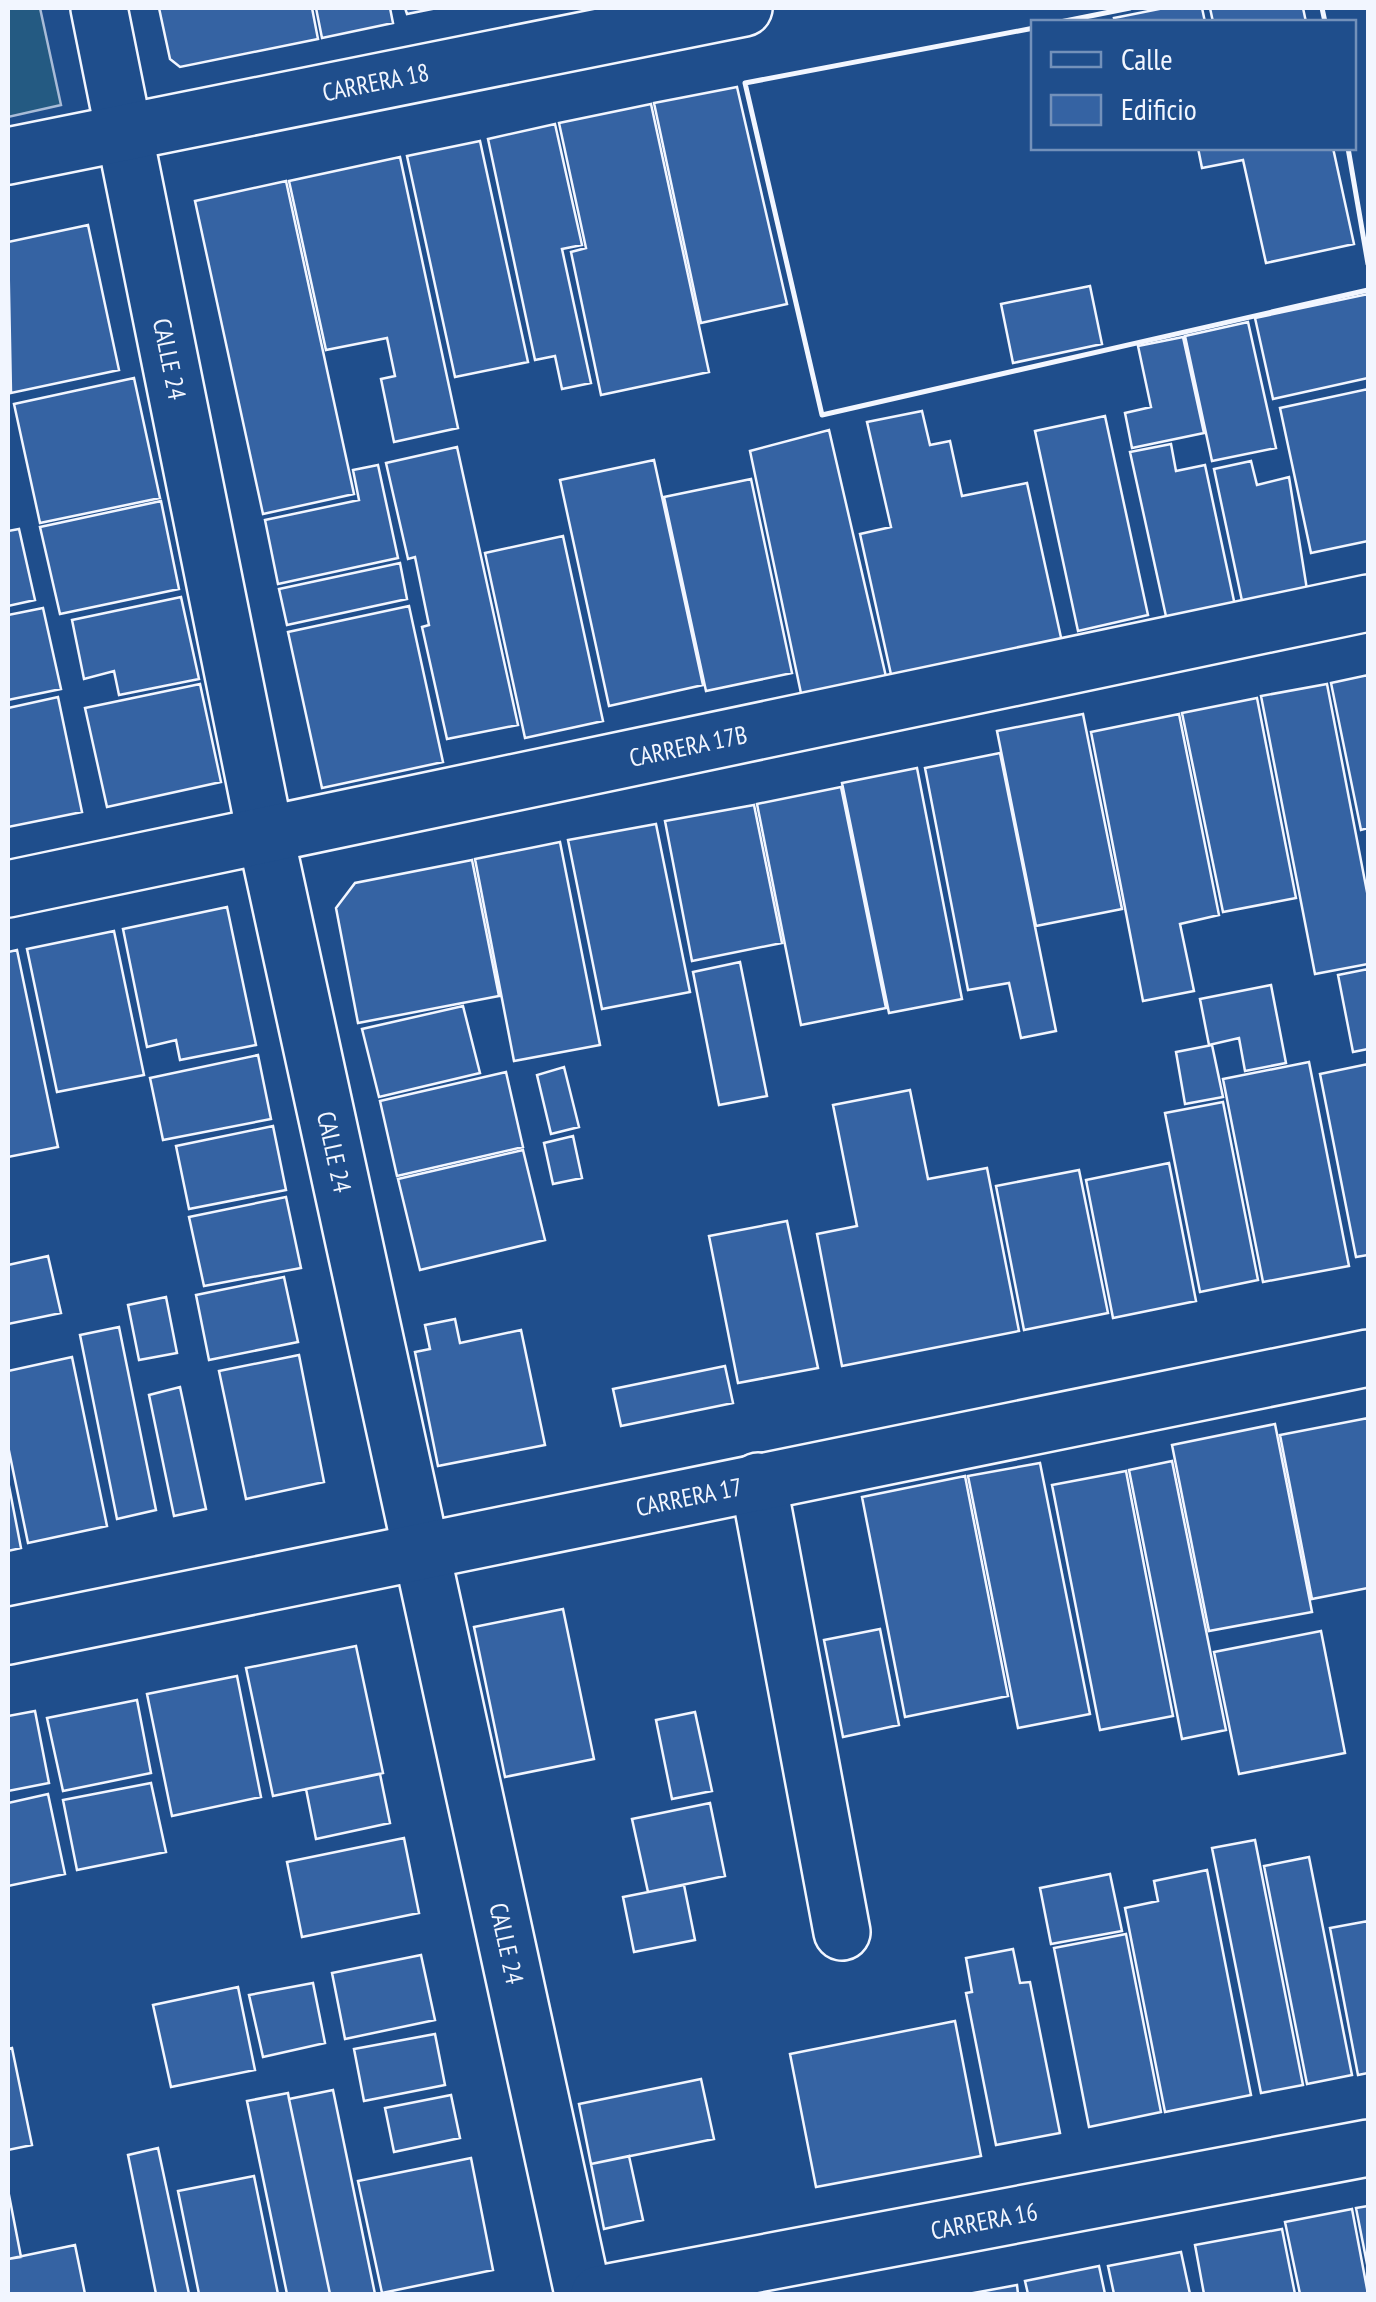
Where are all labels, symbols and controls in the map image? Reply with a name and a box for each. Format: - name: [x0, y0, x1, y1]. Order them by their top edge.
- legend: [1031, 20, 1356, 150]
- text: Calle: [1121, 39, 1173, 78]
- street label: CARRERA 18: [320, 56, 432, 108]
- text: Edificio: [1121, 89, 1197, 128]
- street label: CALLE 24: [146, 316, 193, 402]
- street label: CARRERA 17B: [626, 718, 750, 774]
- street label: CALLE 24: [310, 1109, 359, 1195]
- street label: CARRERA 17: [633, 1470, 745, 1523]
- street label: CALLE 24: [482, 1900, 531, 1987]
- street label: CARRERA 16: [928, 2195, 1040, 2247]

